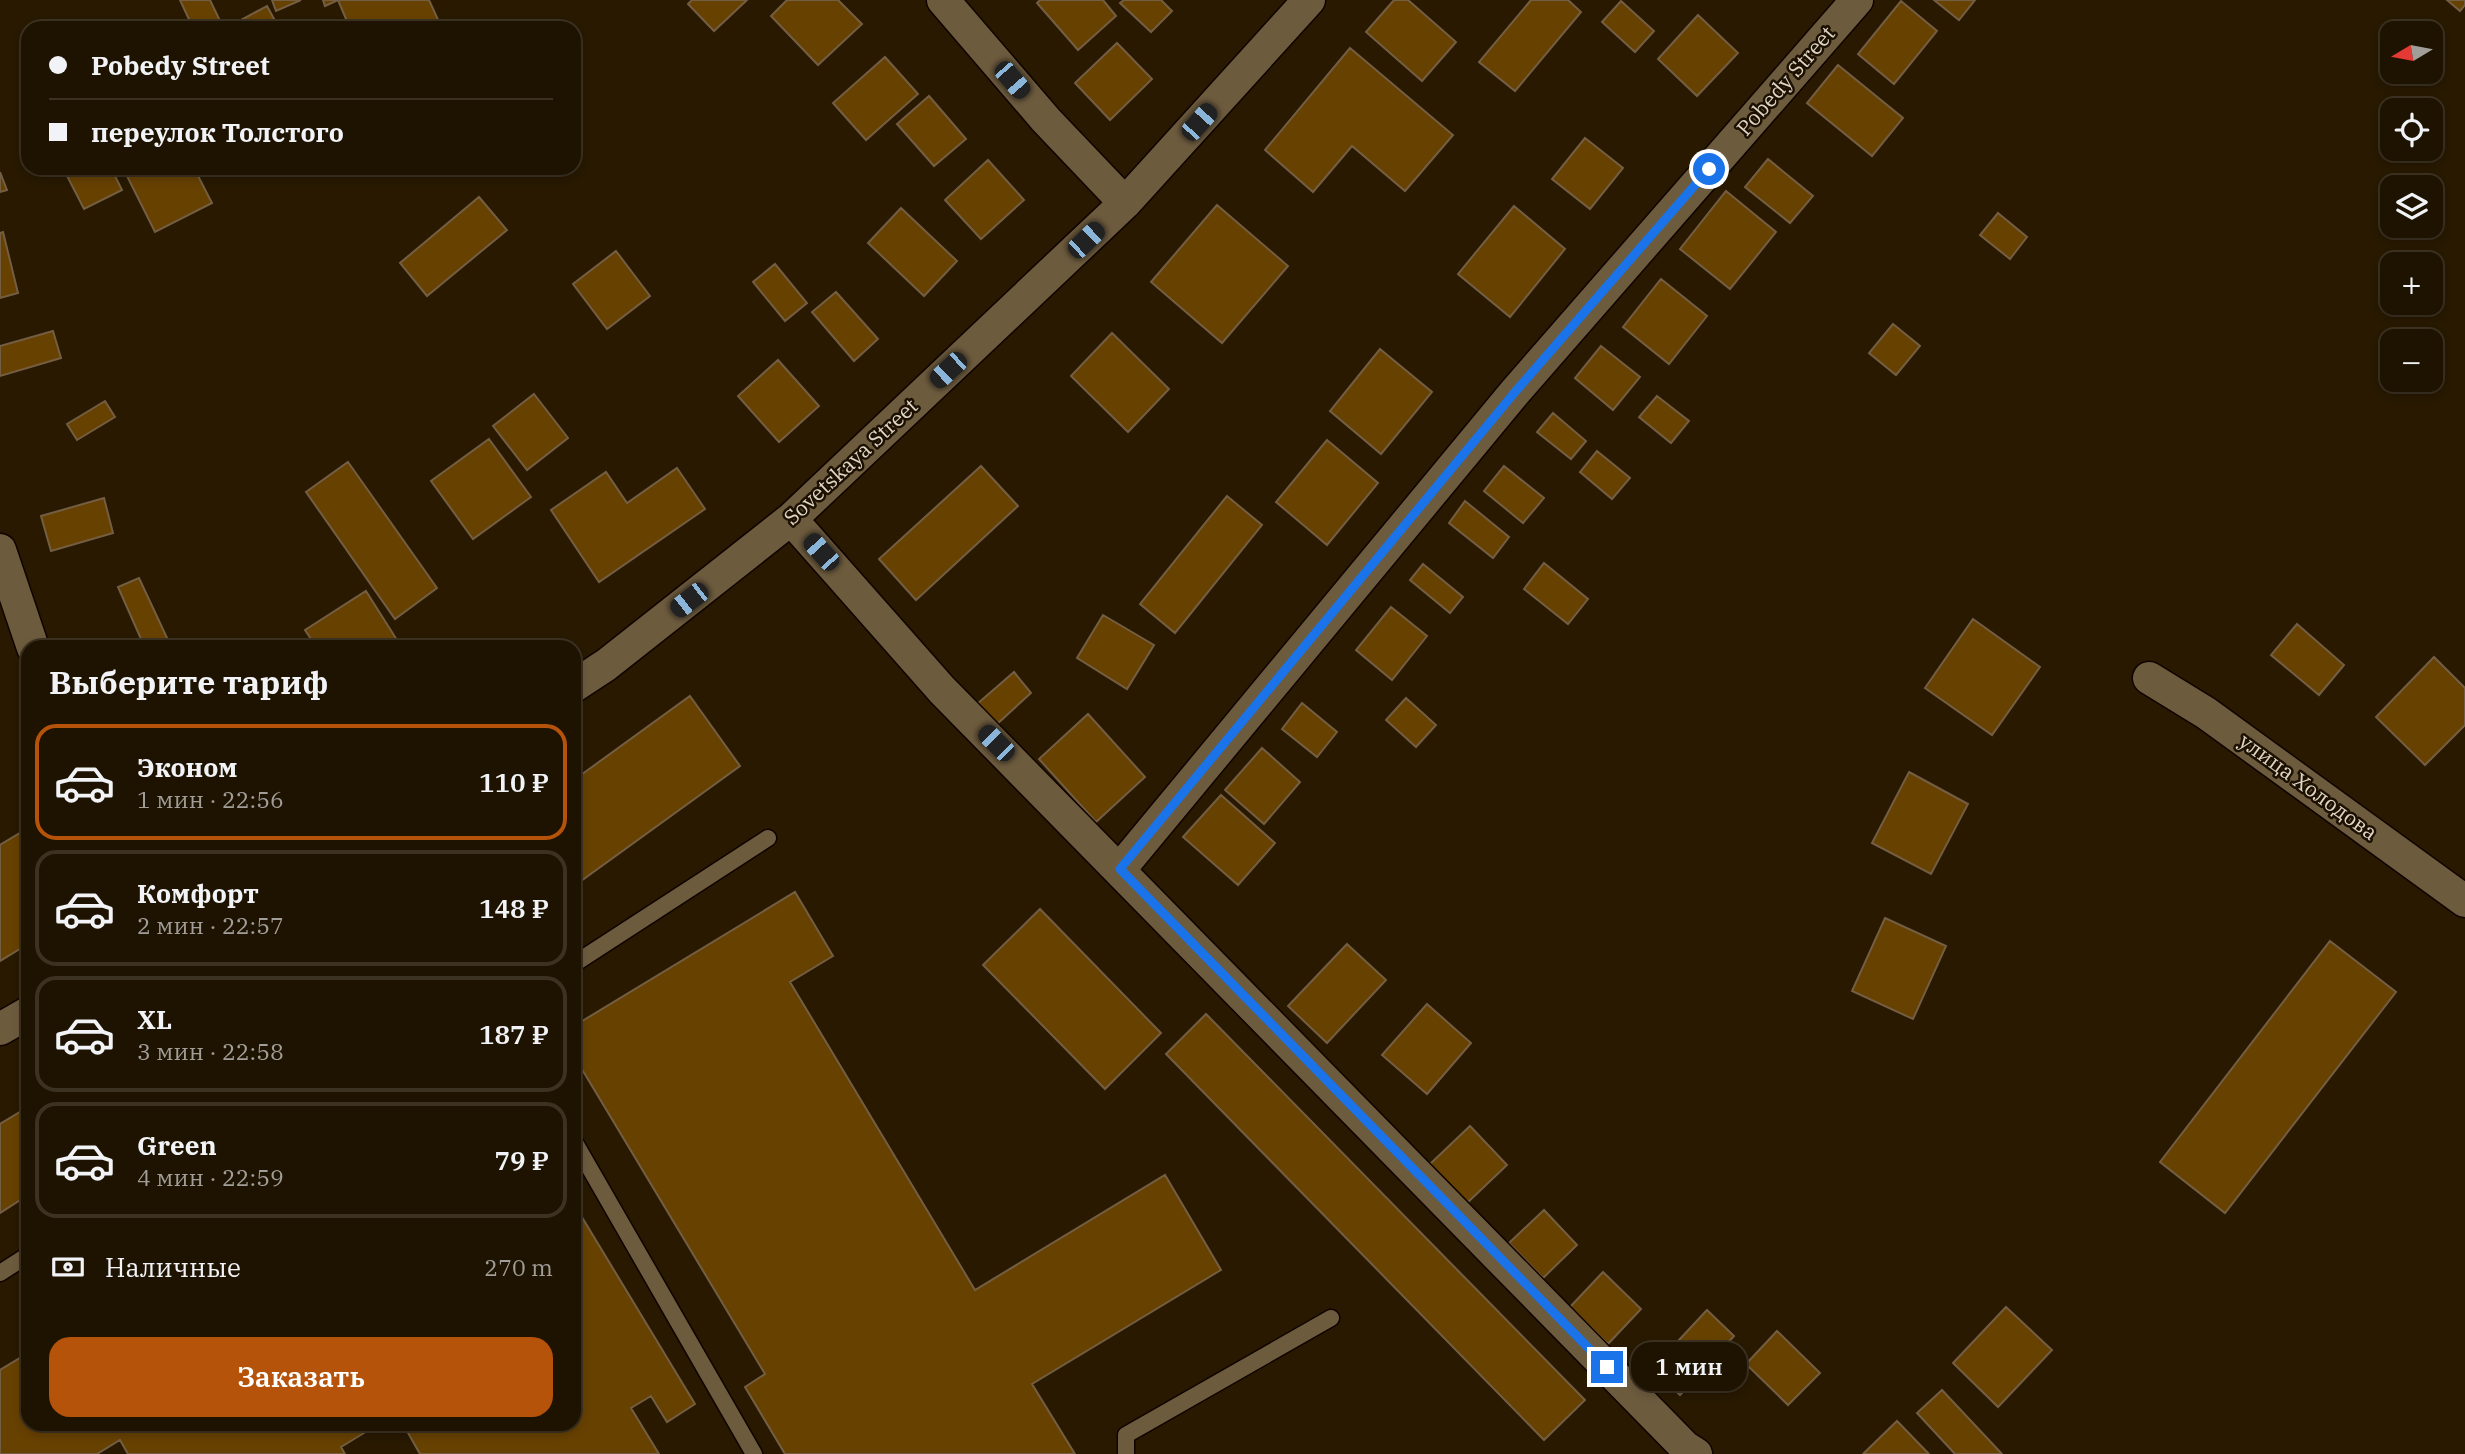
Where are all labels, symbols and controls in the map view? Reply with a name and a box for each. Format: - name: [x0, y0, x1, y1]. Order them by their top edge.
- street label: Pobedy Street: [1730, 20, 1841, 141]
- north arrow: [2380, 21, 2443, 84]
- map controls: [2380, 21, 2443, 392]
- text: Pobedy Street: [91, 48, 270, 82]
- car: [991, 57, 1034, 103]
- button: locate: [2380, 98, 2443, 161]
- car: [1178, 99, 1221, 145]
- text: переулок Толстого: [91, 115, 344, 149]
- route start: [1693, 153, 1725, 185]
- button: layers: [2380, 175, 2443, 238]
- car: [1064, 218, 1109, 262]
- button: +: [2380, 252, 2443, 315]
- button: −: [2380, 329, 2443, 392]
- car: [926, 348, 971, 392]
- street label: Sovetskaya Street: [777, 392, 923, 531]
- car: [800, 529, 843, 575]
- car: [666, 579, 713, 621]
- text: Выберите тариф: [49, 661, 329, 703]
- car: [974, 721, 1019, 765]
- street label: улица Холодова: [2234, 727, 2383, 846]
- text: Эконом: [137, 750, 238, 784]
- icon: car: [53, 751, 116, 814]
- text: 110 ₽: [479, 765, 549, 799]
- text: 1 мин · 22:56: [137, 784, 284, 814]
- text: Комфорт: [137, 876, 259, 910]
- icon: car: [53, 877, 116, 940]
- text: 148 ₽: [479, 891, 549, 925]
- text: 2 мин · 22:57: [137, 910, 284, 940]
- text: XL: [137, 1002, 172, 1036]
- icon: car: [53, 1003, 116, 1066]
- text: 187 ₽: [479, 1017, 549, 1051]
- text: 3 мин · 22:58: [137, 1036, 284, 1066]
- text: Green: [137, 1128, 217, 1162]
- icon: car: [53, 1129, 116, 1192]
- text: 79 ₽: [494, 1143, 549, 1177]
- text: 4 мин · 22:59: [137, 1162, 284, 1192]
- icon: cash: [49, 1248, 87, 1286]
- text: Наличные: [105, 1250, 241, 1284]
- text: 270 m: [484, 1252, 553, 1282]
- button: Заказать: [49, 1337, 553, 1417]
- callout: 1 мин: [1632, 1342, 1747, 1392]
- route end: [1591, 1351, 1623, 1383]
- text: 1 мин: [1655, 1351, 1723, 1381]

